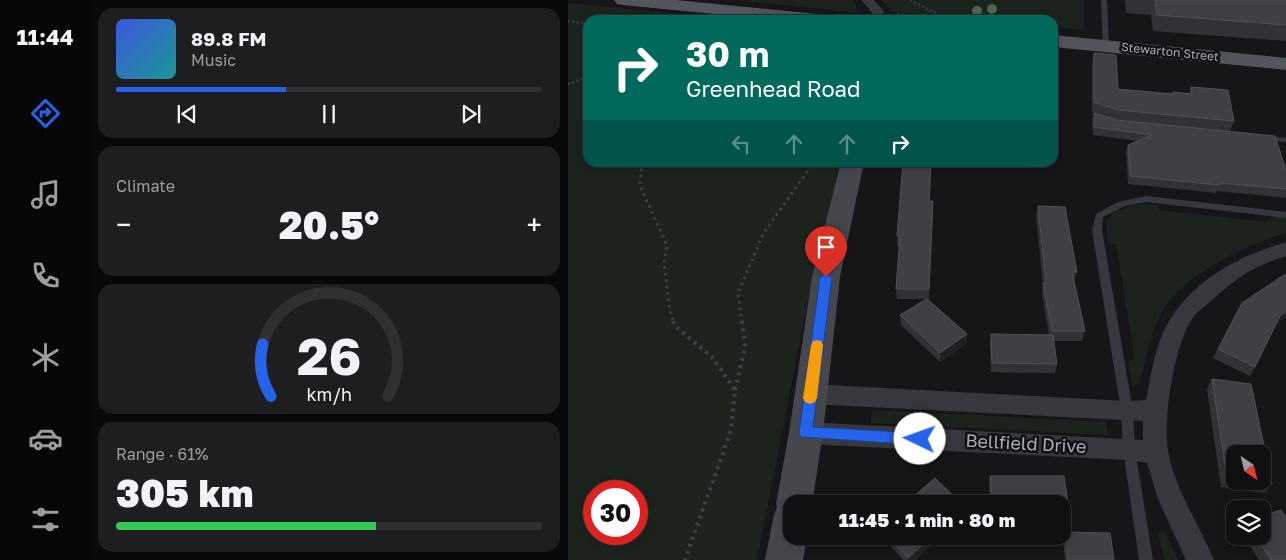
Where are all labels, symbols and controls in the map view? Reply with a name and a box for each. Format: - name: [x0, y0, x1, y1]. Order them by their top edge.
- text: 11:44: [16, 23, 74, 50]
- text: 89.8 FM: [191, 27, 266, 50]
- text: 30 m: [686, 33, 769, 75]
- icon: right: [603, 35, 668, 100]
- street label: Stewarton Street: [1120, 39, 1220, 64]
- text: Music: [191, 50, 236, 70]
- text: Greenhead Road: [686, 75, 861, 102]
- icon: directions: [28, 96, 63, 131]
- icon: previous: [173, 100, 201, 128]
- icon: pause: [315, 100, 343, 128]
- icon: next: [457, 100, 485, 128]
- icon: left: [727, 130, 755, 158]
- icon: ahead: [780, 130, 808, 158]
- icon: ahead: [833, 130, 861, 158]
- icon: right: [886, 130, 914, 158]
- text: Climate: [116, 176, 175, 196]
- icon: music: [28, 177, 63, 212]
- text: 20.5°: [279, 202, 379, 247]
- text: −: [116, 208, 131, 241]
- text: +: [527, 208, 542, 241]
- pin: [805, 226, 847, 277]
- icon: arrive: [812, 233, 840, 261]
- icon: phone: [28, 258, 63, 293]
- text: 26: [297, 324, 361, 386]
- icon: climate: [28, 340, 63, 375]
- text: km/h: [306, 383, 352, 405]
- position arrow: [893, 412, 945, 464]
- icon: car: [28, 421, 63, 456]
- street label: Bellfield Drive: [965, 429, 1087, 457]
- text: Range · 61%: [116, 444, 208, 464]
- north arrow: [1226, 445, 1270, 490]
- map controls: [1226, 445, 1271, 545]
- text: 305 km: [116, 470, 254, 515]
- speed limit sign: 30: [583, 480, 648, 545]
- button: layers: [1226, 500, 1271, 545]
- icon: filters: [28, 502, 63, 537]
- text: 11:45 · 1 min · 80 m: [839, 508, 1015, 531]

